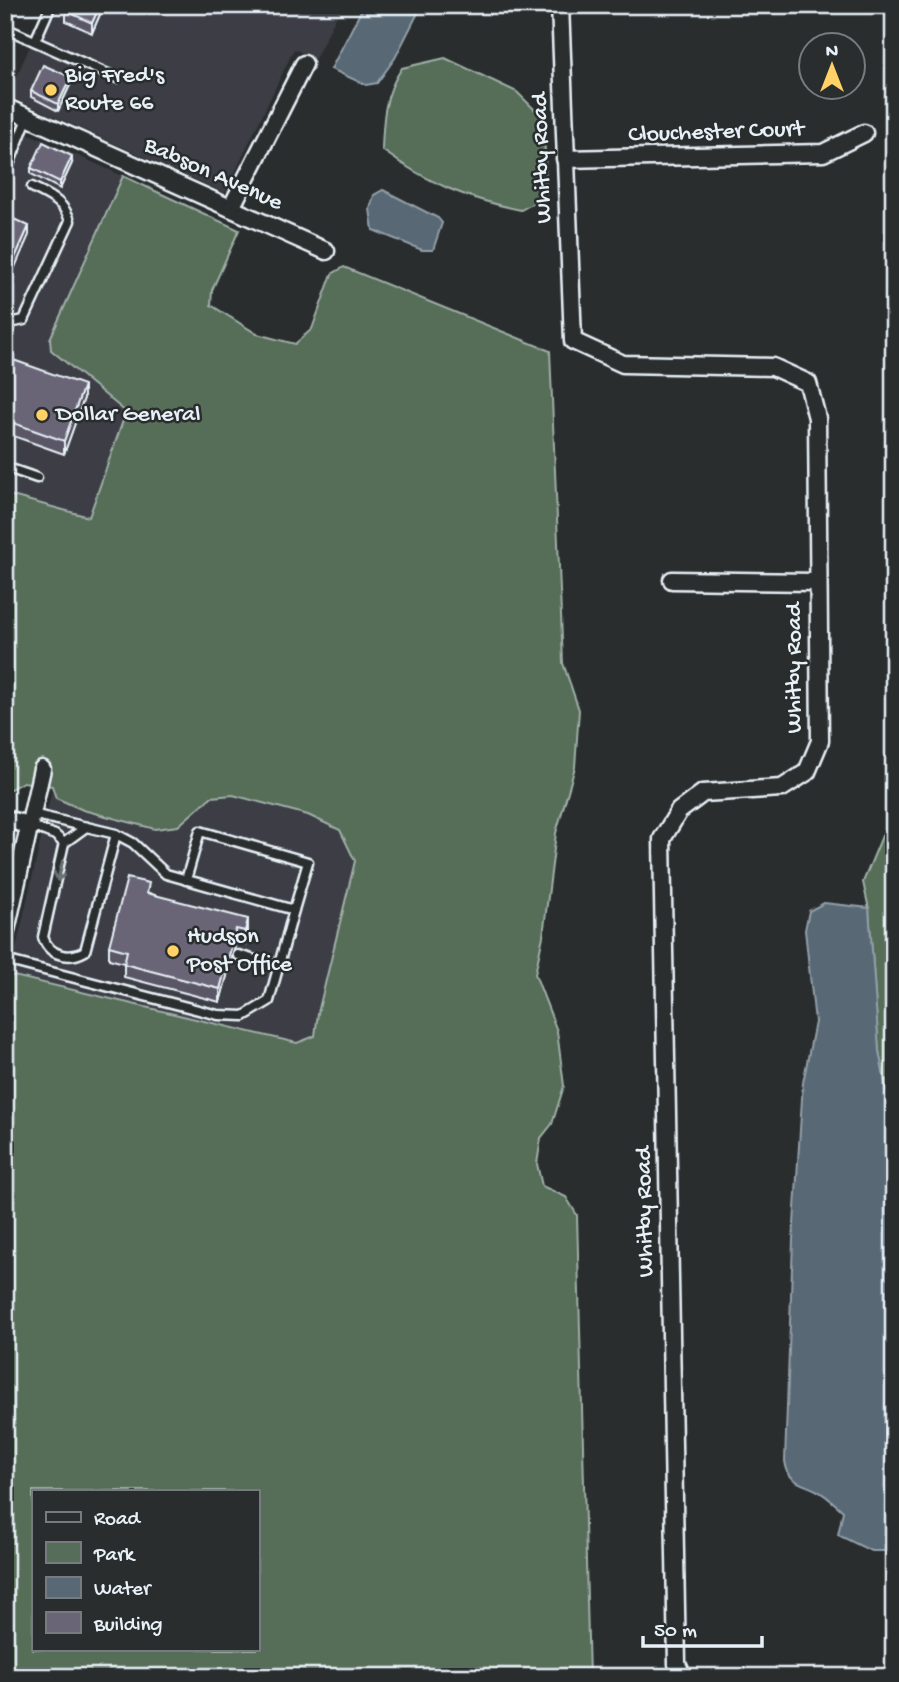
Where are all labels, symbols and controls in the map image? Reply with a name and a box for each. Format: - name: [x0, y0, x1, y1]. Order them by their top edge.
- north arrow: [797, 32, 867, 102]
- text: N: [826, 41, 838, 64]
- place label: Big Fred's Route 66: [64, 62, 165, 119]
- marker: Big Fred's Route 66: [43, 82, 59, 98]
- street label: Whitby Road: [526, 90, 560, 224]
- street label: Clouchester Court: [628, 115, 806, 151]
- street label: Babson Avenue: [138, 131, 287, 219]
- place label: Dollar General: [54, 401, 201, 430]
- marker: Dollar General: [34, 407, 50, 423]
- street label: Whitby Road: [781, 601, 810, 733]
- one-way arrow: [53, 859, 66, 882]
- place label: Hudson Post Office: [186, 923, 293, 980]
- marker: Hudson Post Office: [165, 943, 181, 959]
- street label: Whitby Road: [630, 1144, 662, 1278]
- legend: [32, 1490, 259, 1650]
- text: Road: [94, 1508, 142, 1533]
- text: Park: [93, 1544, 137, 1569]
- text: Water: [94, 1578, 152, 1603]
- scale bar: [643, 1605, 762, 1649]
- text: Building: [93, 1614, 163, 1639]
- text: 50 m: [654, 1620, 697, 1645]

